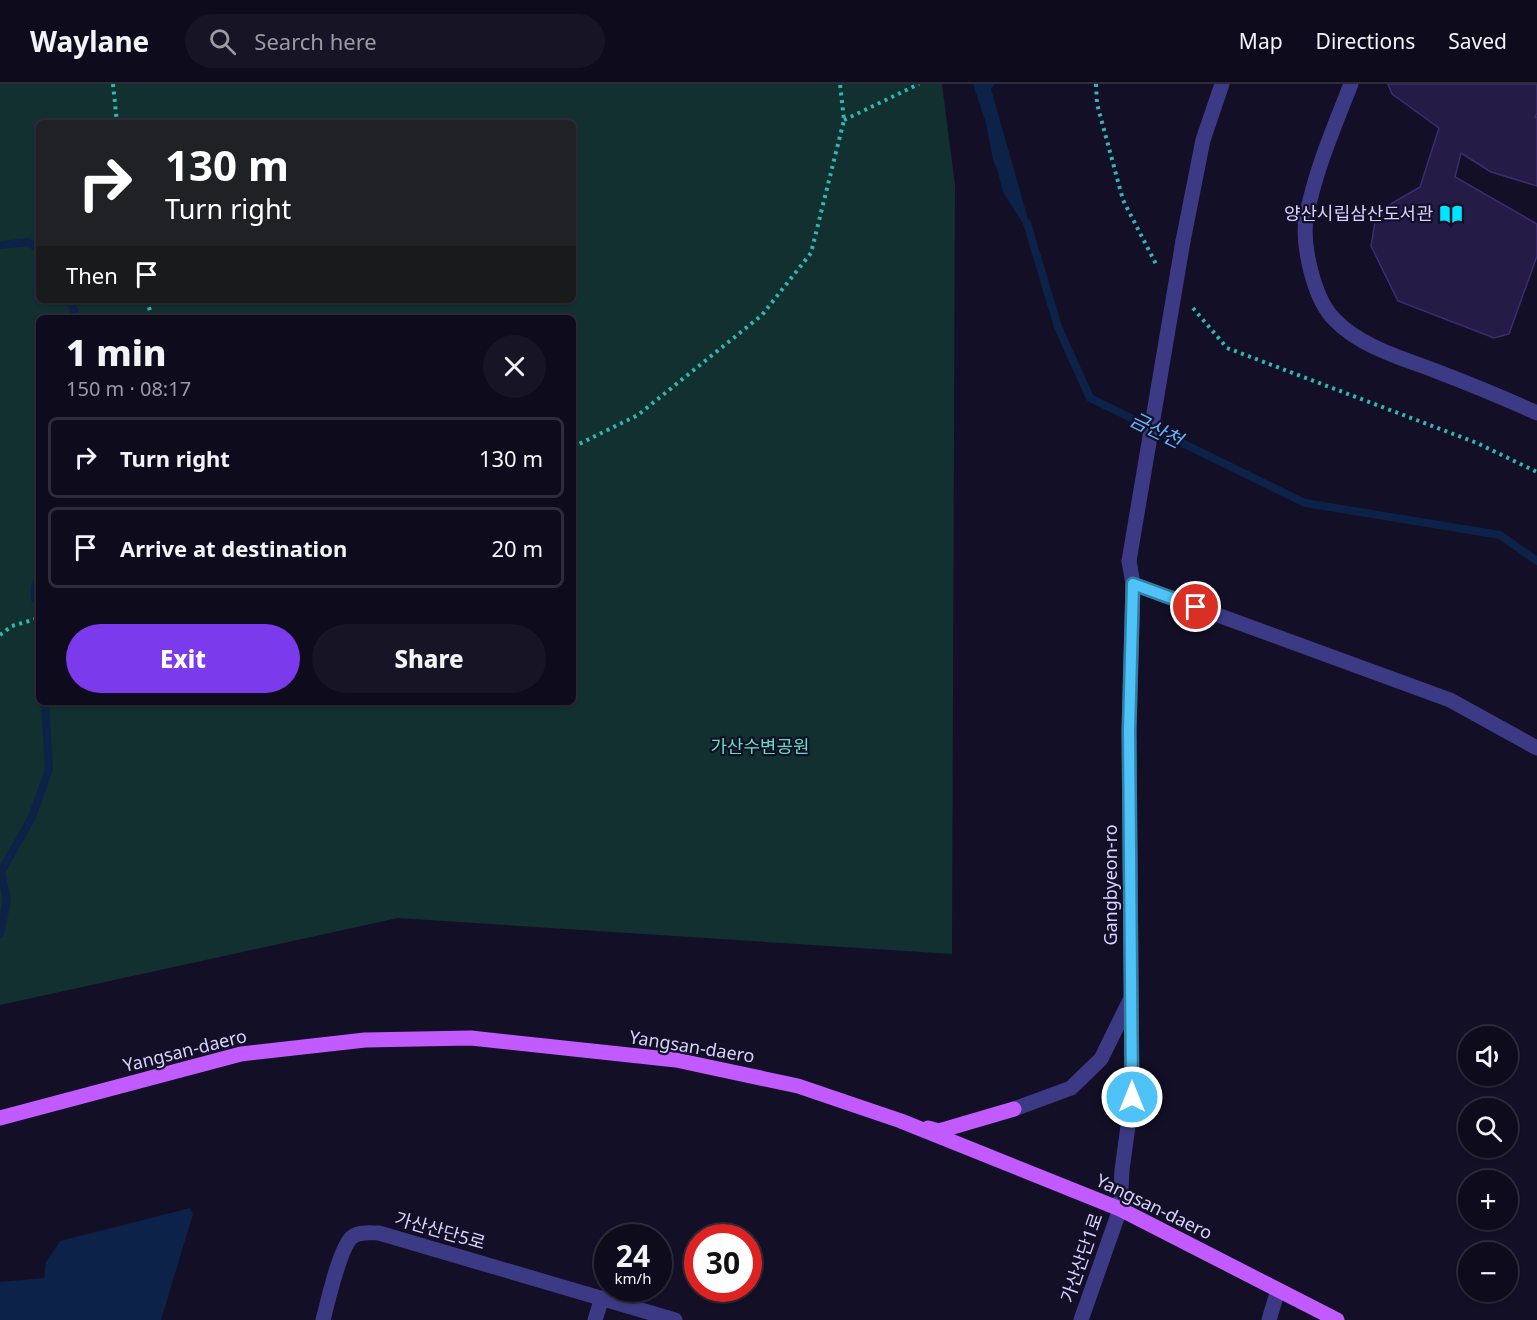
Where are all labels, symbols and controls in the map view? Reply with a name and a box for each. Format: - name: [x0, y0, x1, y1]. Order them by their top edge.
- search box: [185, 14, 605, 68]
- text: Waylane: [30, 22, 149, 60]
- icon: search: [206, 25, 239, 58]
- text: Search here: [254, 26, 377, 56]
- text: Map: [1239, 27, 1283, 55]
- text: Directions: [1316, 27, 1415, 55]
- text: Saved: [1448, 27, 1507, 55]
- text: 130 m: [165, 136, 289, 193]
- icon: right: [66, 144, 144, 222]
- text: Turn right: [165, 190, 291, 227]
- place label: 양산시립삼산도서관: [1284, 201, 1433, 225]
- library icon: 양산시립삼산도서관: [1438, 201, 1464, 227]
- icon: arrive: [130, 258, 163, 291]
- text: Then: [66, 260, 118, 290]
- text: 1 min: [66, 328, 167, 377]
- button: close: [483, 335, 546, 398]
- text: 150 m · 08:17: [66, 375, 191, 402]
- water label: 금산천: [1125, 405, 1189, 455]
- icon: right: [69, 441, 102, 474]
- text: Turn right: [120, 443, 230, 473]
- text: 130 m: [479, 443, 543, 473]
- icon: arrive: [69, 531, 102, 564]
- text: Arrive at destination: [120, 533, 347, 563]
- text: 20 m: [492, 533, 543, 563]
- pin: [1170, 581, 1221, 632]
- icon: arrive: [1179, 590, 1212, 623]
- button: Exit: [66, 624, 300, 693]
- button: Share: [312, 624, 546, 693]
- park label: 가산수변공원: [710, 734, 810, 758]
- street label: Gangbyeon-ro: [1098, 824, 1122, 946]
- street label: Yangsan-daero: [120, 1023, 249, 1077]
- street label: Yangsan-daero: [628, 1024, 757, 1068]
- map controls: [1458, 1026, 1518, 1302]
- button: sound: [1458, 1026, 1518, 1086]
- position arrow: [1100, 1065, 1164, 1129]
- button: search: [1458, 1098, 1518, 1158]
- street label: Yangsan-daero: [1092, 1168, 1217, 1245]
- button: +: [1458, 1170, 1518, 1230]
- street label: 가산산단5로: [392, 1206, 488, 1254]
- street label: 가산산단1로: [1055, 1210, 1108, 1306]
- speed limit sign: 30: [684, 1224, 762, 1302]
- text: 24: [616, 1235, 650, 1276]
- button: −: [1458, 1242, 1518, 1302]
- text: km/h: [615, 1268, 651, 1288]

